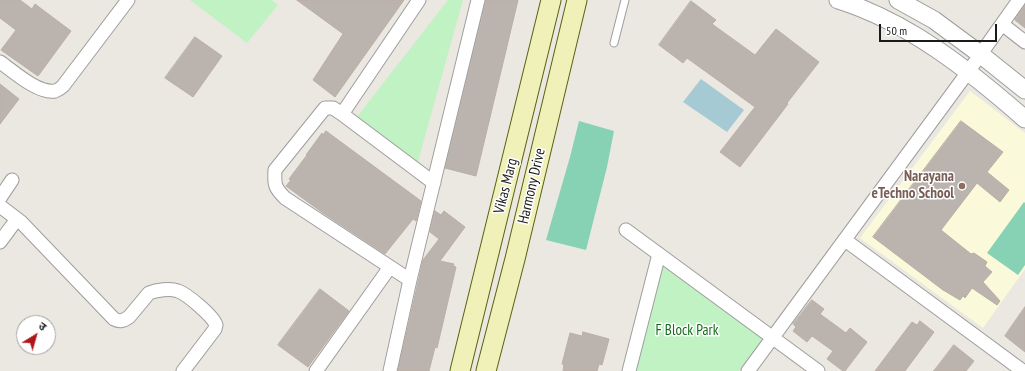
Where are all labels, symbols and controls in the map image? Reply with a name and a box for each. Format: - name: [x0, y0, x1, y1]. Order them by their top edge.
- scale bar: [881, 16, 999, 42]
- text: 50 m: [886, 23, 907, 38]
- street label: Harmony Drive: [515, 146, 549, 226]
- street label: Vikas Marg: [490, 156, 522, 216]
- place label: Narayana eTechno School: [872, 168, 954, 203]
- marker: Narayana eTechno School: [957, 181, 967, 191]
- north arrow: [16, 315, 56, 355]
- text: उ: [36, 319, 49, 334]
- park label: F Block Park: [655, 322, 719, 340]

